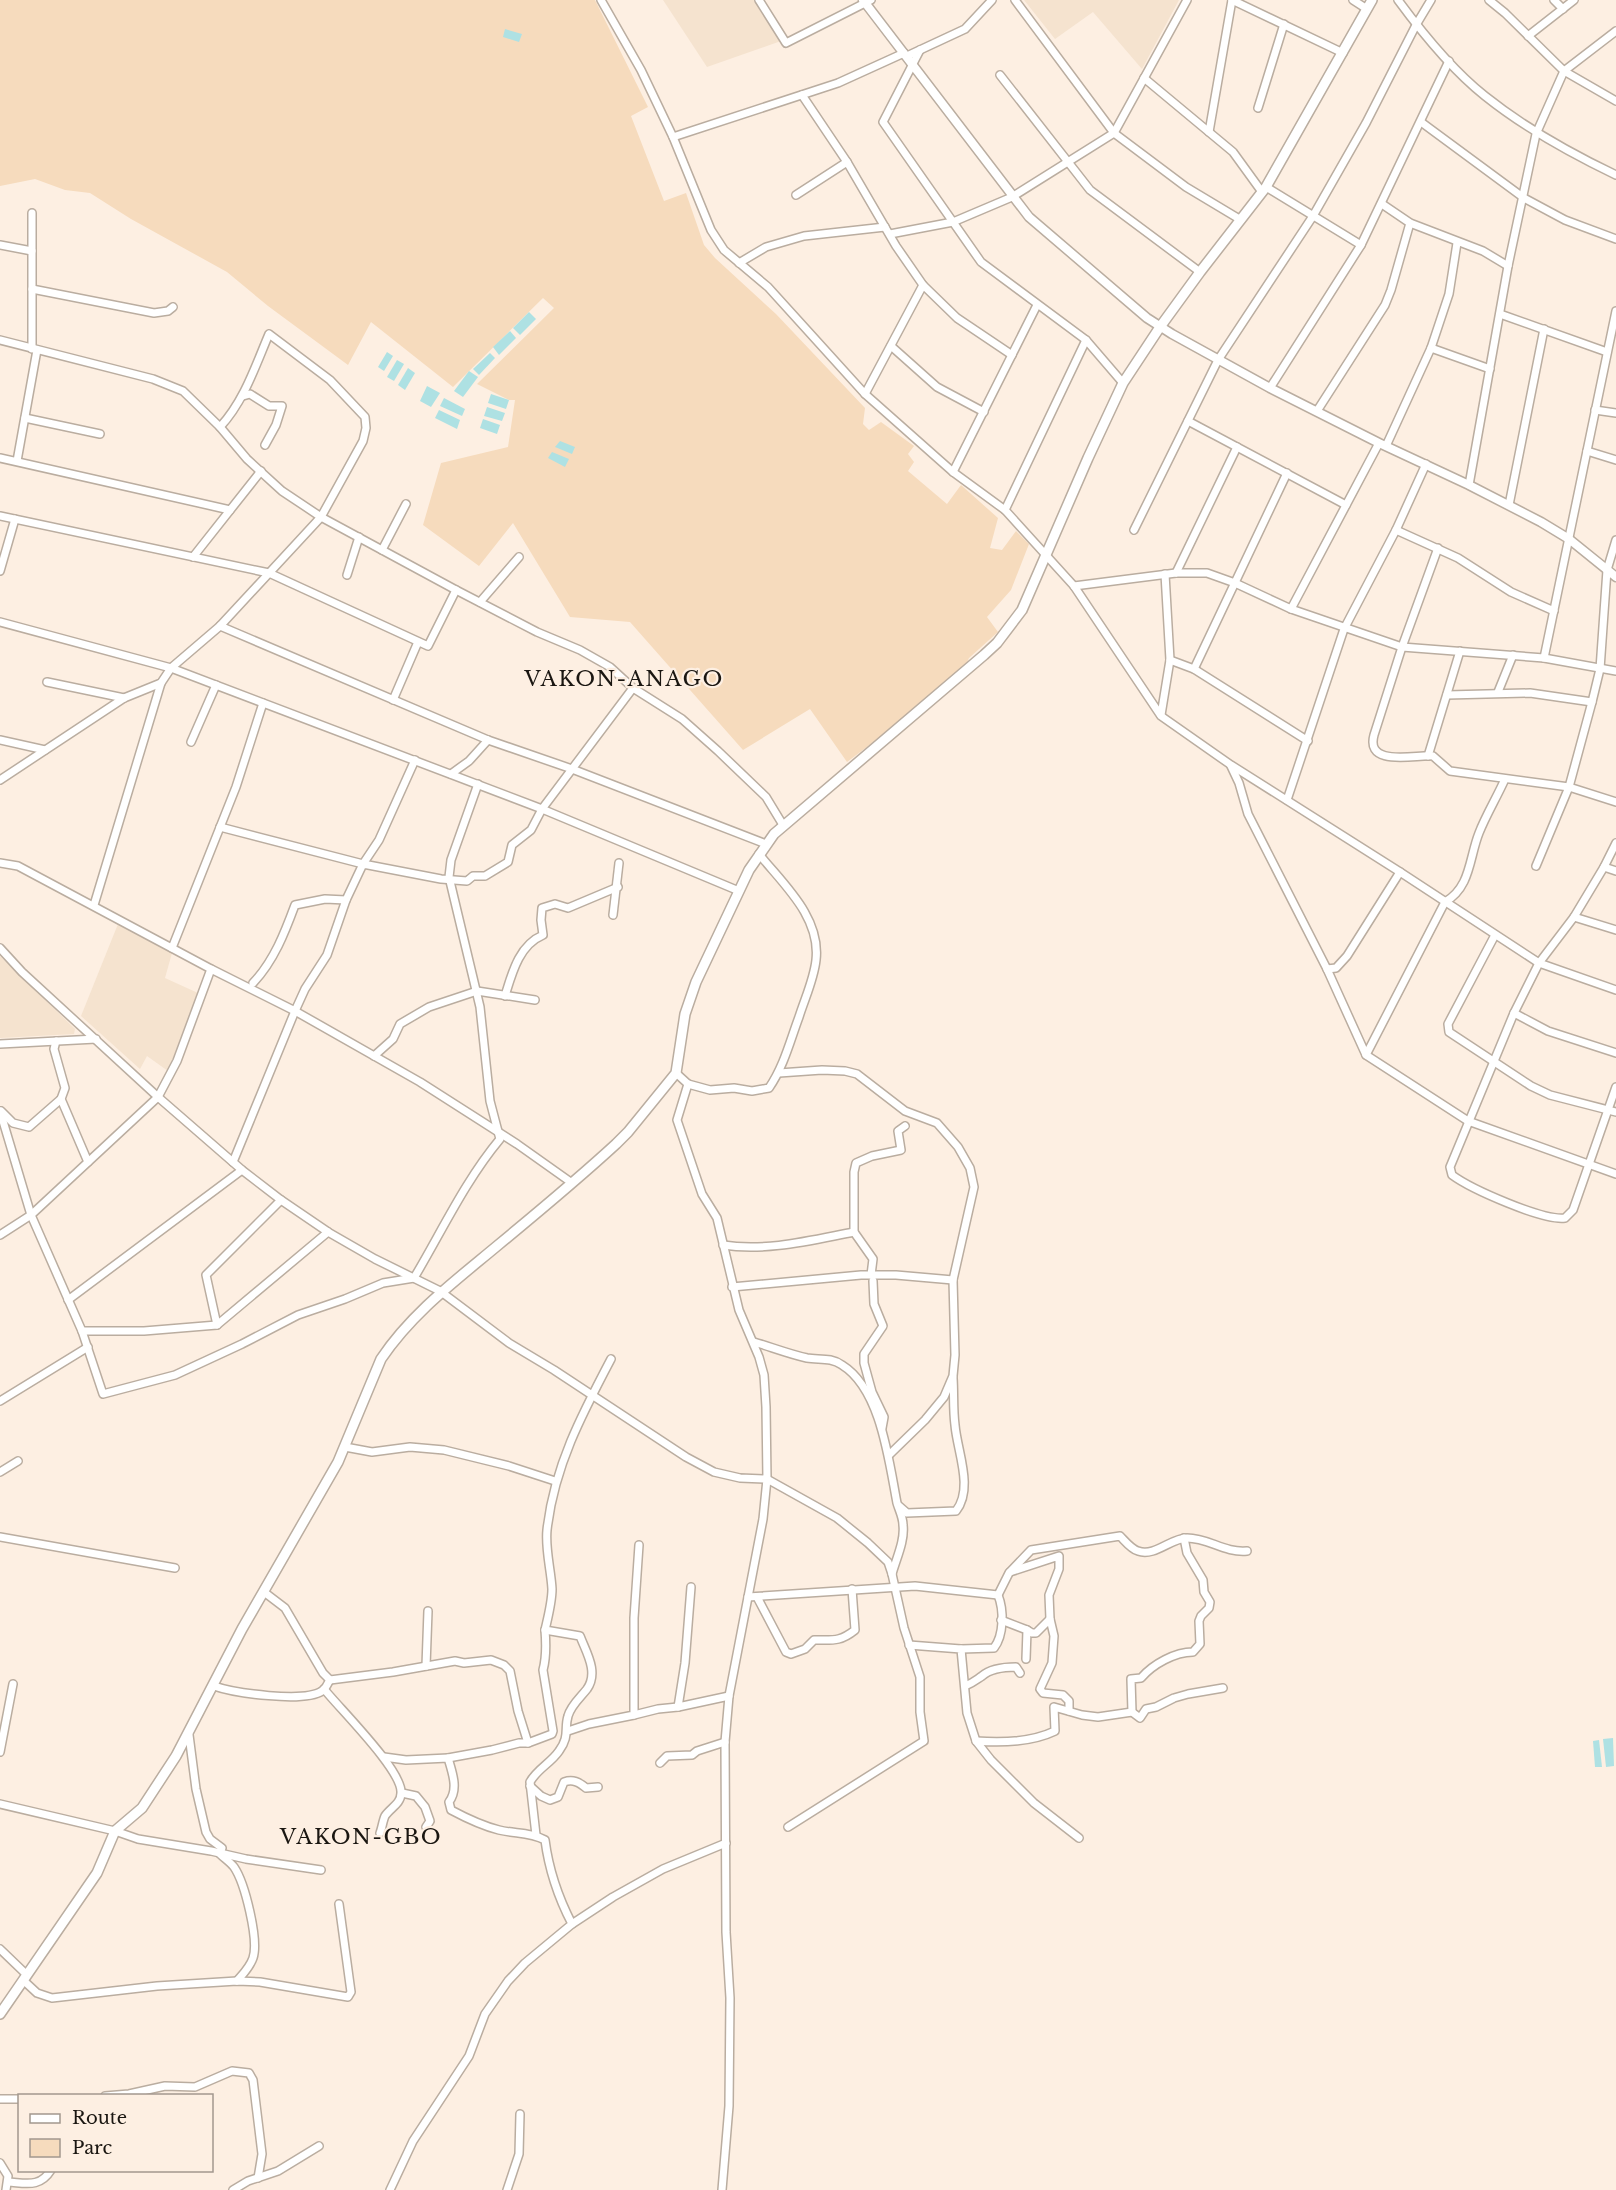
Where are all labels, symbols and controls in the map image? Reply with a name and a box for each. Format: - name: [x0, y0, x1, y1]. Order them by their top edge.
- district label: VAKON-ANAGO: [523, 666, 724, 692]
- district label: VAKON-GBO: [279, 1824, 442, 1850]
- legend: [18, 2094, 213, 2172]
- text: Route: [72, 2107, 127, 2129]
- text: Parc: [72, 2137, 113, 2159]

